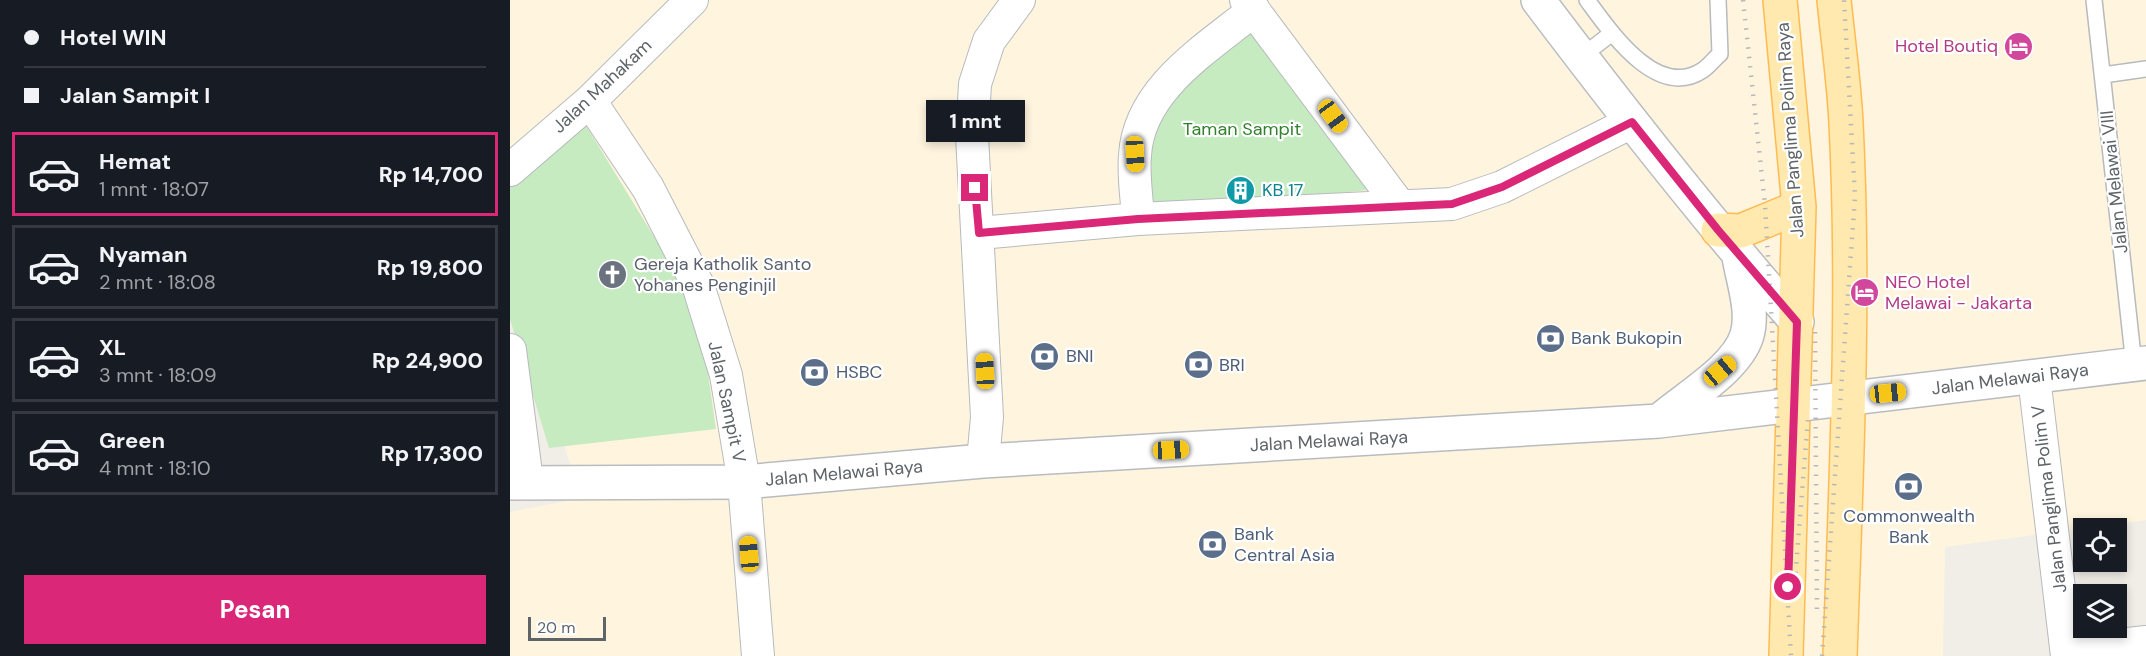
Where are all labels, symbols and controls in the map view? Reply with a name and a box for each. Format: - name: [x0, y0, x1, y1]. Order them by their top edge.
- street label: Jalan Panglima Polim Raya: [1771, 22, 1809, 238]
- text: Hotel WIN: [60, 23, 167, 52]
- hotel icon: Hotel Boutiq: [2003, 30, 2035, 62]
- street label: Jalan Mahakam: [547, 34, 657, 138]
- place label: Hotel Boutiq: [1895, 34, 1998, 58]
- text: Jalan Sampit I: [60, 81, 210, 110]
- car: [1315, 96, 1351, 136]
- callout: 1 mnt: [926, 101, 1024, 143]
- text: 1 mnt: [949, 108, 1002, 134]
- street label: Jalan Melawai VIII: [2095, 109, 2133, 255]
- park label: Taman Sampit: [1183, 117, 1301, 141]
- car: [1125, 136, 1145, 172]
- icon: car: [27, 147, 81, 201]
- text: Hemat: [99, 147, 171, 176]
- text: Rp 14,700: [379, 160, 483, 189]
- route end: [961, 174, 988, 201]
- building icon: KB 17: [1225, 174, 1257, 206]
- text: 1 mnt · 18:07: [99, 176, 209, 202]
- place label: KB 17: [1262, 178, 1303, 202]
- icon: car: [27, 240, 81, 294]
- text: Nyaman: [99, 240, 188, 269]
- place label: Gereja Katholik Santo Yohanes Penginjil: [634, 252, 811, 297]
- text: Rp 19,800: [377, 253, 483, 282]
- church icon: Gereja Katholik Santo Yohanes Penginjil: [597, 258, 629, 290]
- text: 2 mnt · 18:08: [99, 269, 216, 295]
- place label: NEO Hotel Melawai - Jakarta: [1885, 270, 2032, 315]
- hotel icon: NEO Hotel Melawai - Jakarta: [1848, 276, 1880, 308]
- bank icon: Bank Bukopin: [1534, 322, 1566, 354]
- place label: Bank Bukopin: [1571, 326, 1682, 350]
- icon: car: [27, 333, 81, 387]
- text: XL: [99, 333, 126, 362]
- street label: Jalan Sampit V: [702, 339, 752, 465]
- bank icon: BNI: [1029, 340, 1061, 372]
- place label: BNI: [1066, 344, 1094, 368]
- text: Rp 24,900: [372, 346, 483, 375]
- bank icon: BRI: [1182, 349, 1214, 381]
- car: [975, 353, 995, 389]
- place label: BRI: [1219, 353, 1245, 377]
- car: [1700, 353, 1740, 389]
- bank icon: HSBC: [799, 356, 831, 388]
- street label: Jalan Melawai Raya: [1930, 357, 2090, 401]
- place label: HSBC: [836, 360, 883, 384]
- text: 3 mnt · 18:09: [99, 362, 217, 388]
- car: [1869, 382, 1907, 404]
- street label: Jalan Panglima Polim V: [2026, 404, 2072, 594]
- street label: Jalan Melawai Raya: [1249, 425, 1409, 457]
- icon: car: [27, 426, 81, 480]
- text: Green: [99, 426, 165, 455]
- text: Rp 17,300: [381, 439, 483, 468]
- car: [1153, 440, 1189, 460]
- street label: Jalan Melawai Raya: [764, 454, 924, 492]
- text: 4 mnt · 18:10: [99, 455, 211, 481]
- bank icon: Commonwealth Bank: [1893, 471, 1925, 503]
- place label: Commonwealth Bank: [1843, 504, 1975, 549]
- map controls: [2073, 518, 2127, 638]
- button: locate: [2073, 518, 2127, 572]
- place label: Bank Central Asia: [1234, 522, 1335, 567]
- bank icon: Bank Central Asia: [1197, 528, 1229, 560]
- car: [738, 535, 760, 573]
- route start: [1774, 573, 1801, 600]
- button: Pesan: [24, 575, 486, 644]
- button: layers: [2073, 584, 2127, 638]
- scale bar: [528, 614, 606, 642]
- text: 20 m: [537, 617, 576, 638]

